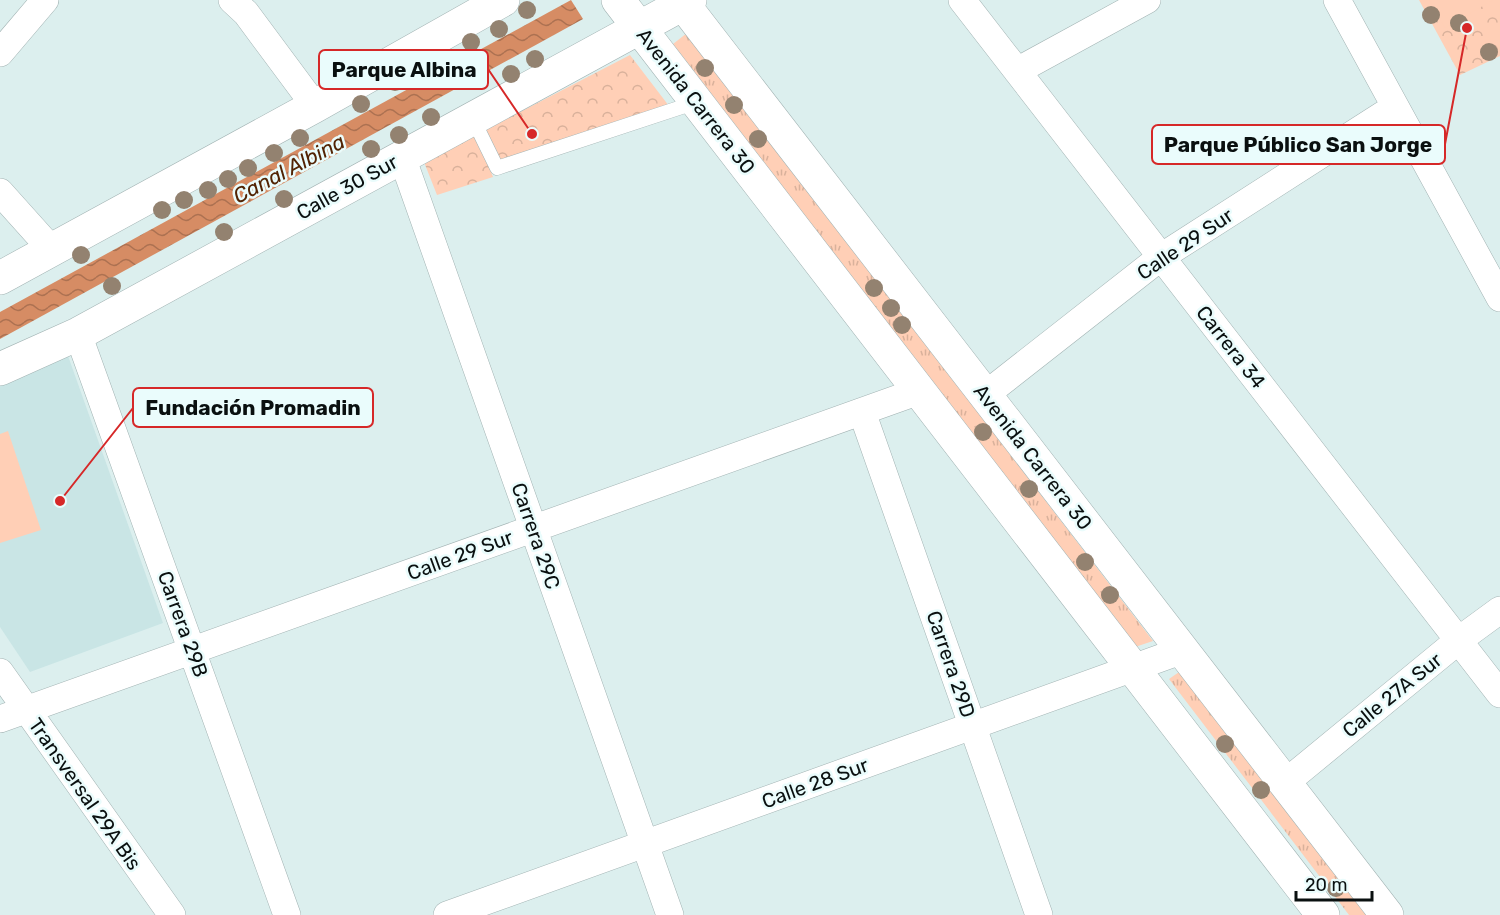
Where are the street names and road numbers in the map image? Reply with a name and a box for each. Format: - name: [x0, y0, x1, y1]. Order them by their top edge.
- street label: Avenida Carrera 30: [632, 23, 760, 179]
- street label: Calle 30 Sur: [292, 149, 402, 225]
- street label: Calle 29 Sur: [1132, 203, 1238, 285]
- street label: Carrera 34: [1191, 301, 1271, 393]
- street label: Avenida Carrera 30: [969, 379, 1097, 535]
- street label: Carrera 29C: [507, 480, 565, 592]
- street label: Calle 29 Sur: [404, 525, 517, 585]
- street label: Carrera 29B: [153, 568, 213, 680]
- street label: Carrera 29D: [922, 607, 980, 721]
- street label: Calle 27A Sur: [1337, 647, 1447, 742]
- street label: Transversal 29A Bis: [24, 713, 146, 875]
- street label: Calle 28 Sur: [758, 752, 872, 813]

